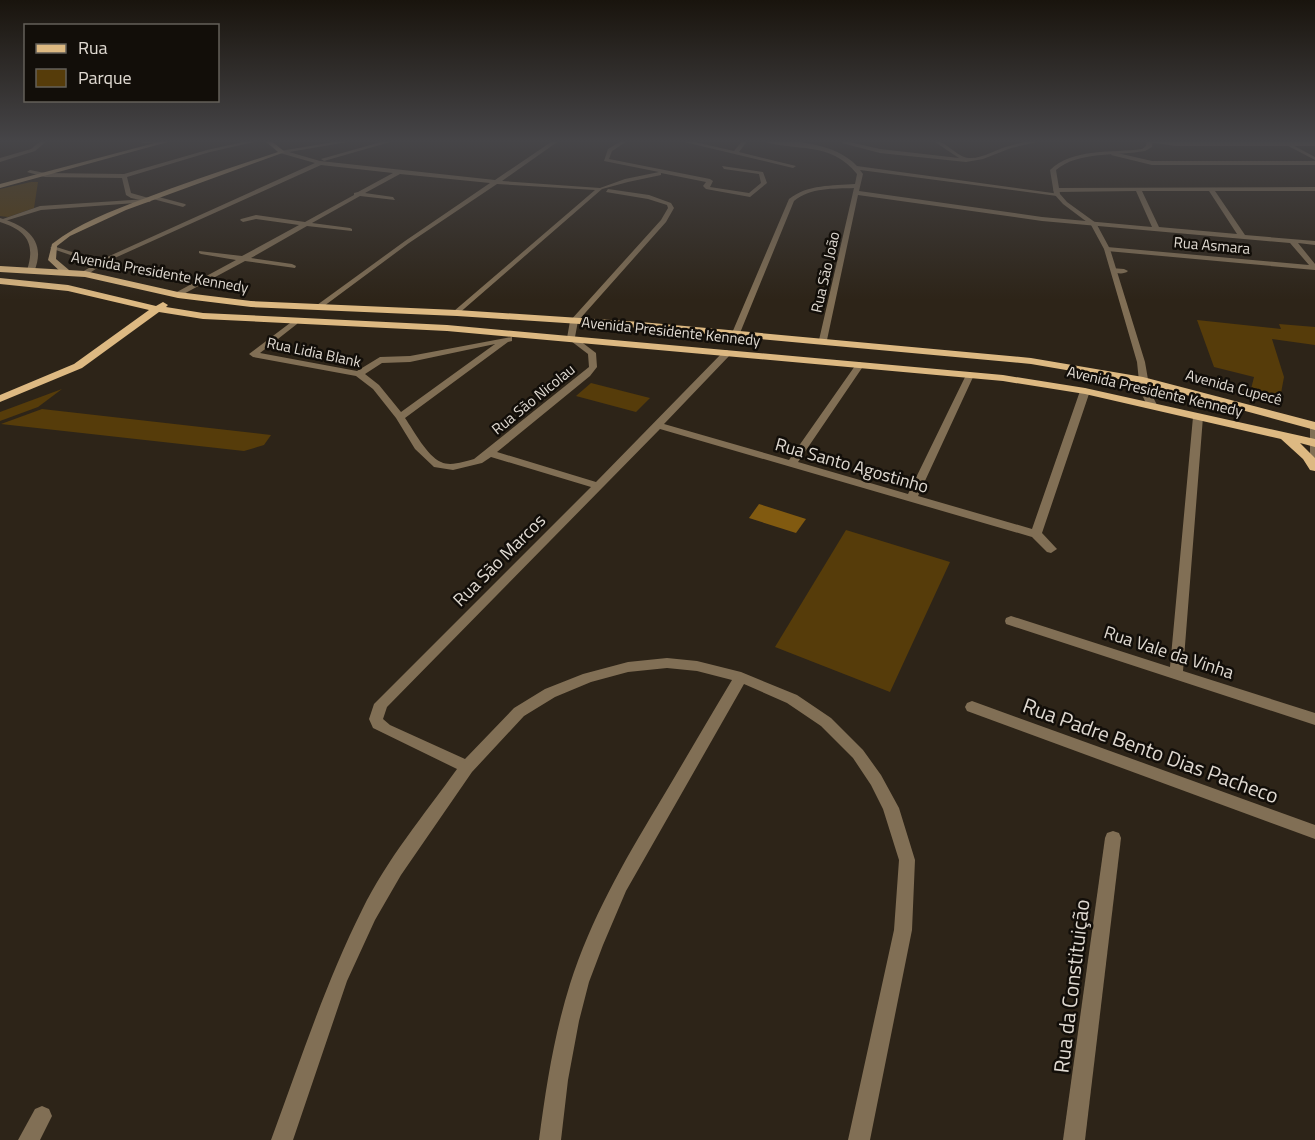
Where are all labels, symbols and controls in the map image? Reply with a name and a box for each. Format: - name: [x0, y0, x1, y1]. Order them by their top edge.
- legend: [24, 24, 219, 102]
- text: Rua: [78, 34, 108, 61]
- text: Parque: [78, 64, 132, 91]
- street label: Rua São João: [805, 229, 845, 315]
- street label: Rua Asmara: [1173, 230, 1252, 260]
- street label: Avenida Presidente Kennedy: [70, 245, 250, 299]
- street label: Avenida Presidente Kennedy: [580, 310, 762, 352]
- street label: Rua Lidia Blank: [265, 331, 363, 373]
- street label: Rua São Nicolau: [486, 358, 580, 440]
- street label: Avenida Presidente Kennedy: [1065, 360, 1245, 422]
- street label: Avenida Cupecê: [1183, 363, 1285, 411]
- street label: Rua Santo Agostinho: [772, 430, 932, 500]
- street label: Rua São Marcos: [446, 507, 552, 613]
- street label: Rua Vale da Vinha: [1101, 618, 1237, 686]
- street label: Rua Padre Bento Dias Pacheco: [1019, 689, 1283, 811]
- street label: Rua da Constituição: [1044, 897, 1098, 1075]

